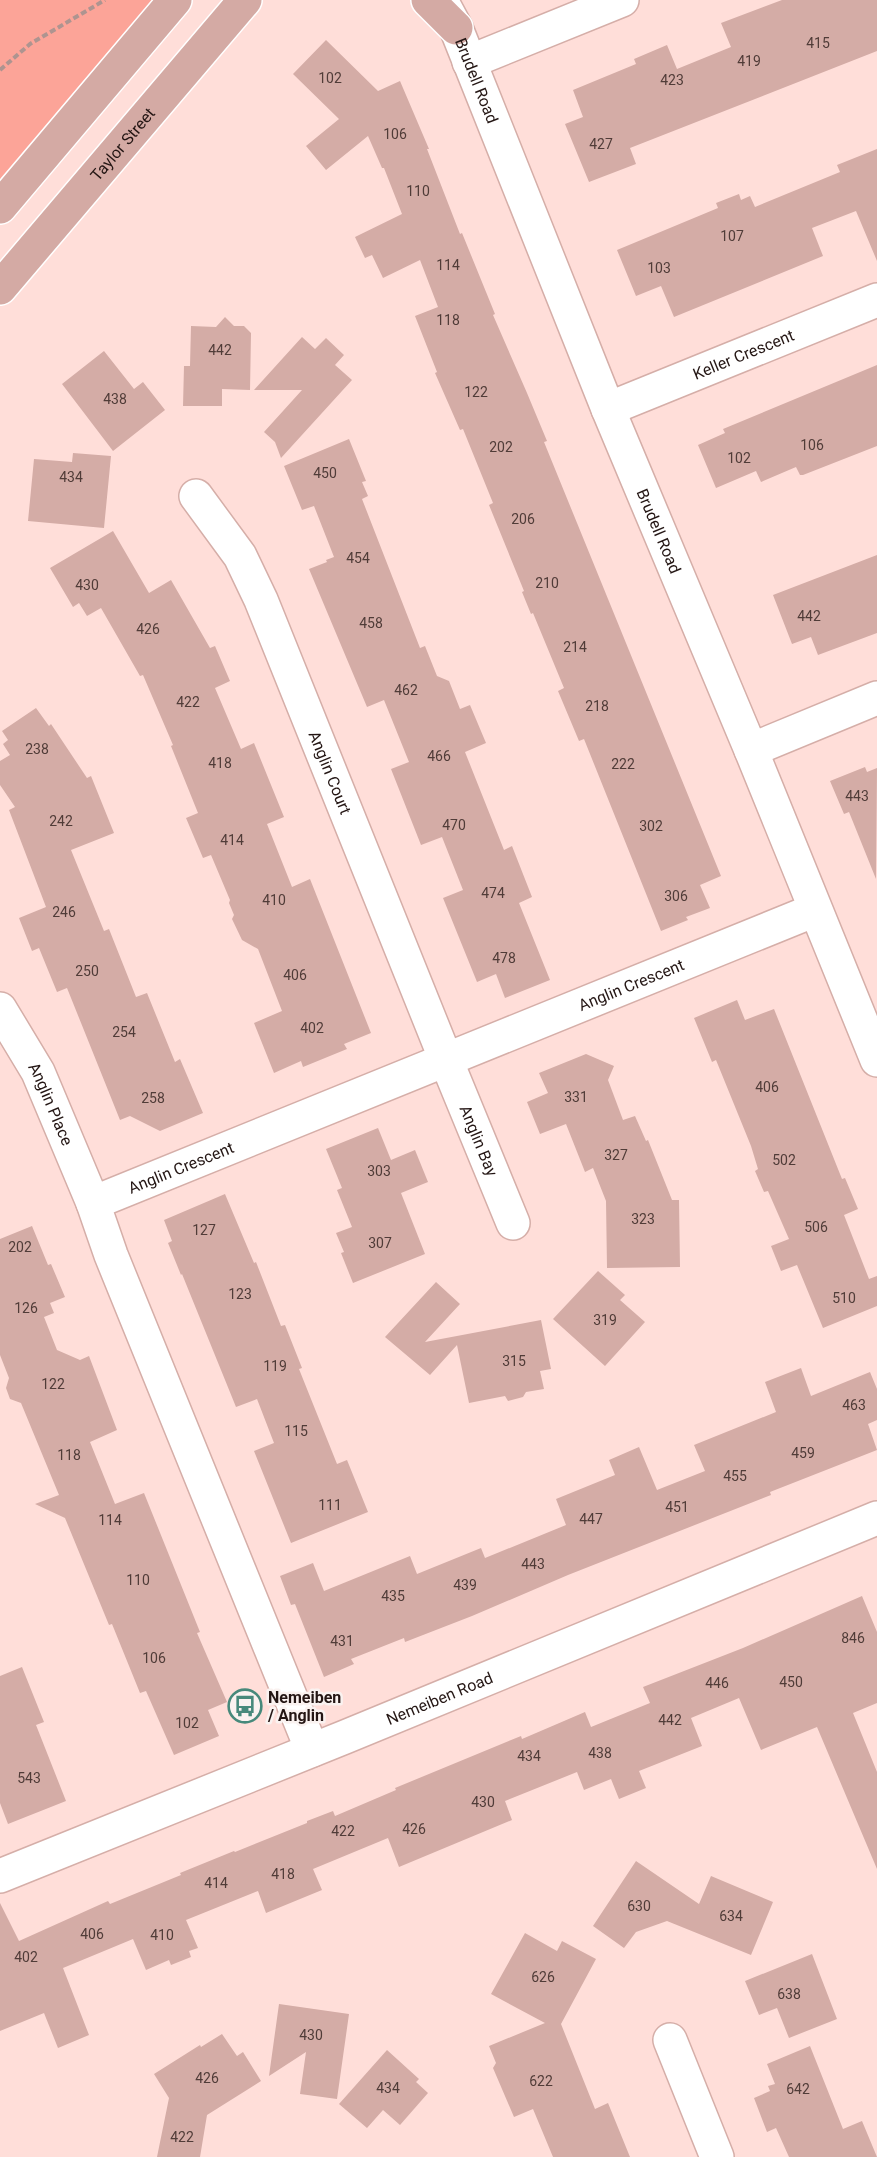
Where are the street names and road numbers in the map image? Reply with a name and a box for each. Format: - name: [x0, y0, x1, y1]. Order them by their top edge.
- street label: Brudell Road: [451, 35, 502, 126]
- street label: Taylor Street: [87, 104, 159, 185]
- street label: Keller Crescent: [690, 326, 797, 384]
- street label: Brudell Road: [632, 486, 685, 576]
- street label: Anglin Court: [305, 728, 355, 817]
- street label: Anglin Crescent: [576, 955, 687, 1015]
- street label: Anglin Place: [24, 1059, 77, 1148]
- street label: Anglin Bay: [456, 1102, 502, 1179]
- street label: Anglin Crescent: [125, 1138, 237, 1198]
- street label: Nemeiben Road: [384, 1668, 496, 1729]

